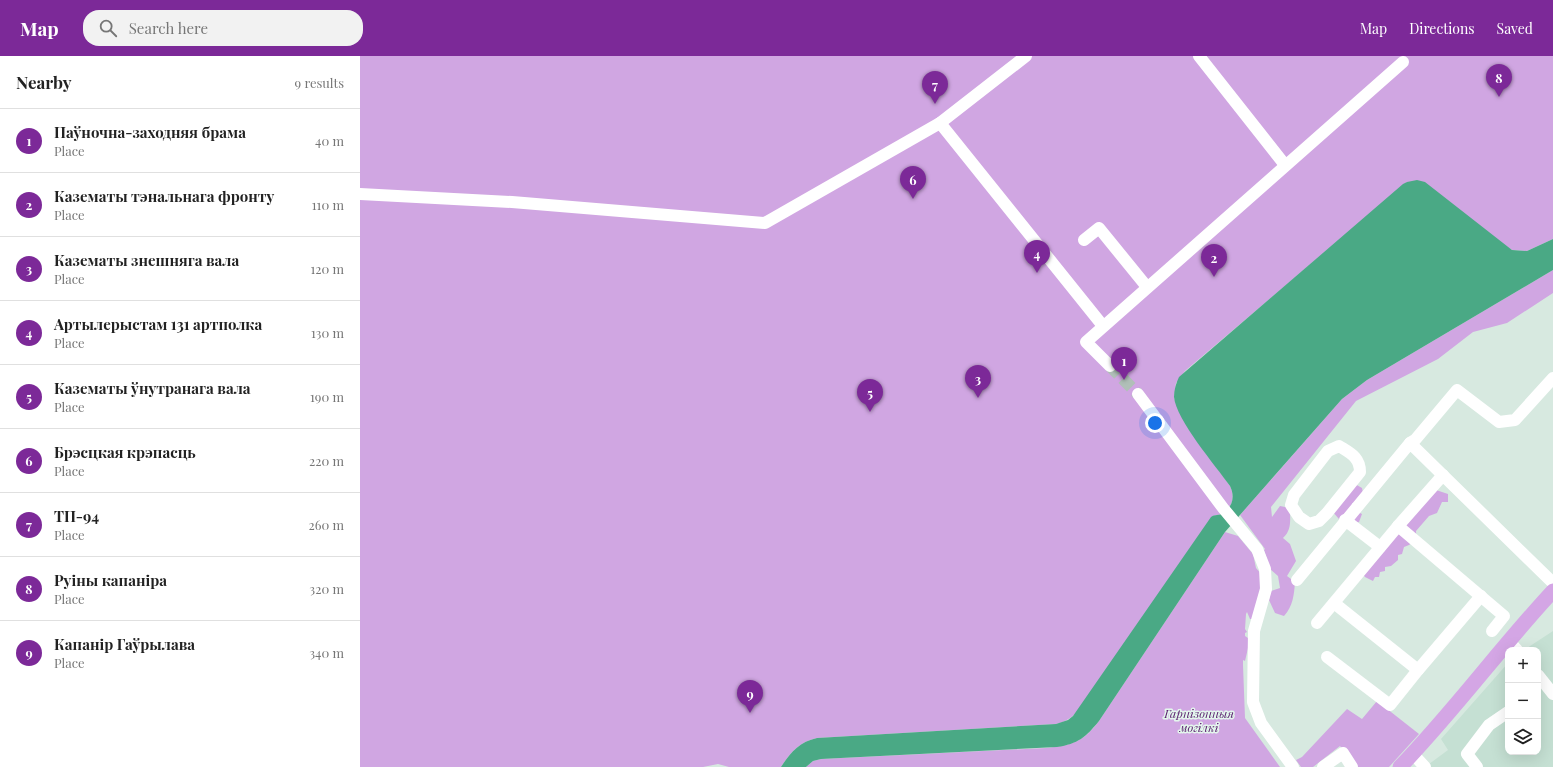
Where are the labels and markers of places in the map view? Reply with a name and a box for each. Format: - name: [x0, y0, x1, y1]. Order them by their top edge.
- pin: 8: [1486, 64, 1512, 97]
- pin: 7: [922, 71, 948, 104]
- pin: 6: [900, 166, 926, 199]
- pin: 4: [1024, 240, 1050, 273]
- pin: 2: [1201, 244, 1227, 277]
- pin: 1: [1111, 347, 1137, 380]
- pin: 3: [965, 365, 991, 398]
- pin: 5: [857, 379, 883, 412]
- pin: 9: [737, 680, 763, 713]

